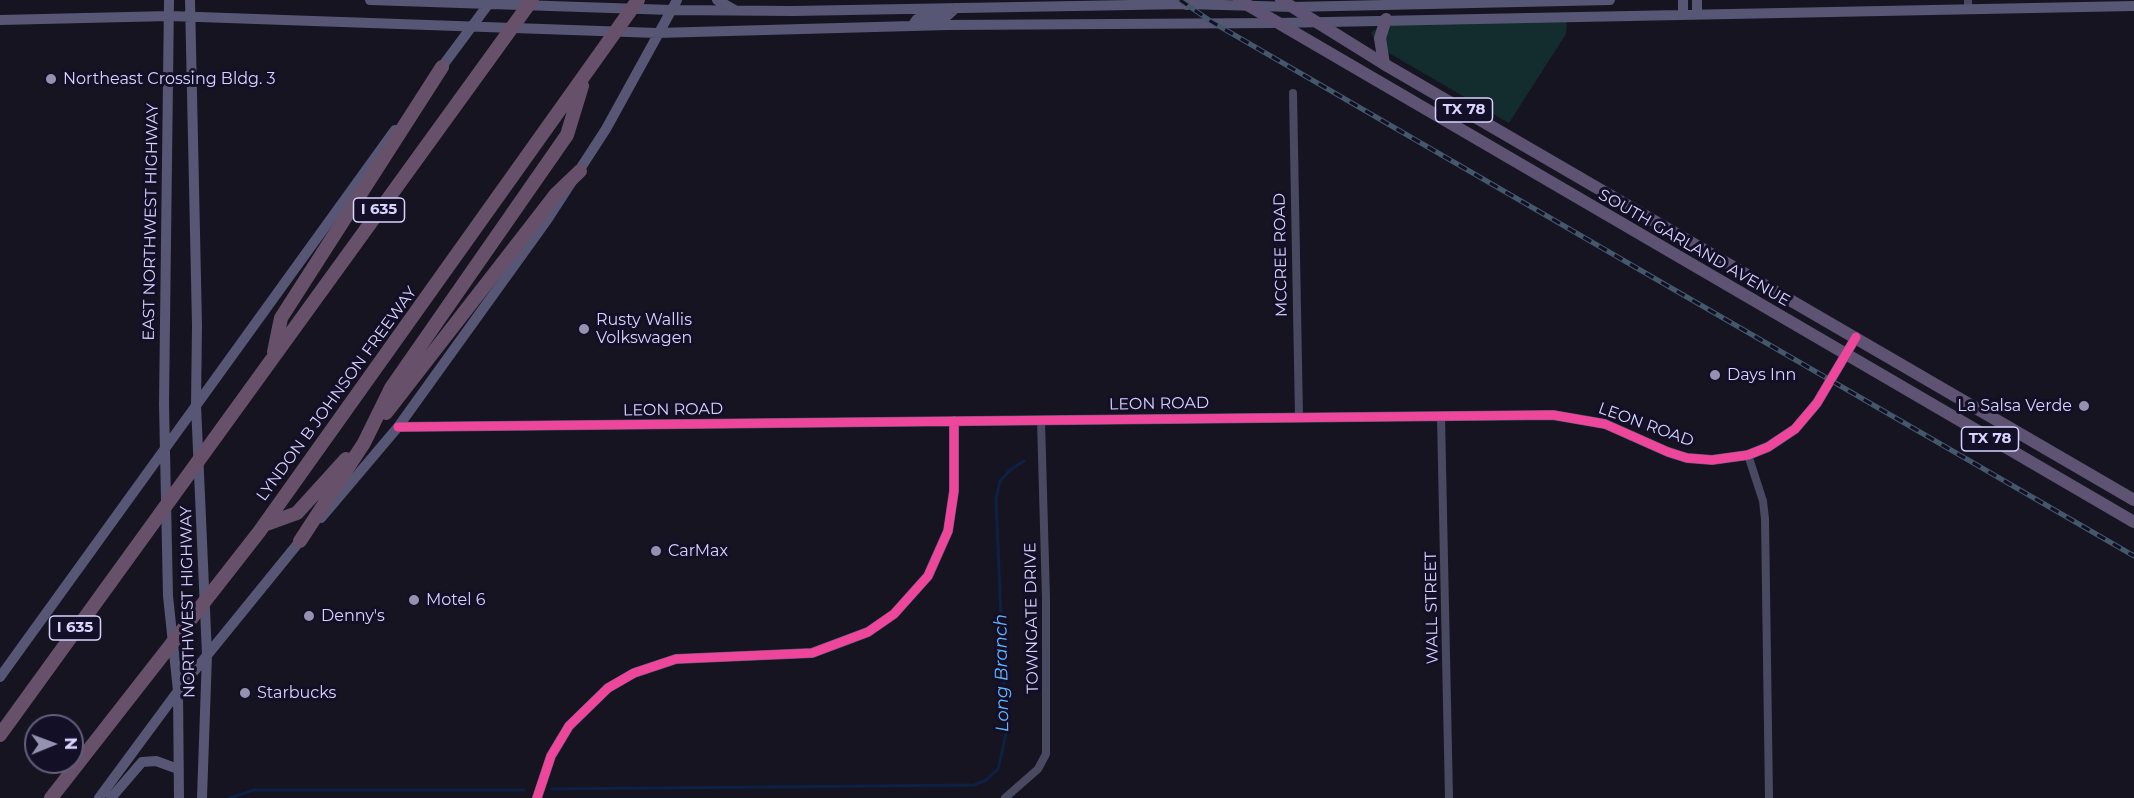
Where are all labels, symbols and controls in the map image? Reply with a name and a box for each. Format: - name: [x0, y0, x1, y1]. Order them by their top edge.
- place label: Northeast Crossing Bldg. 3: [63, 69, 276, 89]
- marker: Northeast Crossing Bldg. 3: [44, 72, 58, 86]
- road number: TX 78: [1436, 98, 1492, 122]
- street label: EAST NORTHWEST HIGHWAY: [139, 103, 163, 341]
- street label: SOUTH GARLAND AVENUE: [1595, 185, 1793, 311]
- street label: MCCREE ROAD: [1270, 193, 1292, 317]
- road number: I 635: [354, 198, 404, 222]
- street label: LYNDON B JOHNSON FREEWAY: [253, 283, 421, 505]
- place label: Rusty Wallis Volkswagen: [596, 310, 692, 348]
- marker: Rusty Wallis Volkswagen: [577, 322, 591, 336]
- place label: Days Inn: [1727, 365, 1796, 385]
- marker: Days Inn: [1708, 368, 1722, 382]
- street label: LEON ROAD: [1109, 394, 1209, 414]
- place label: La Salsa Verde: [1957, 396, 2072, 416]
- street label: LEON ROAD: [1596, 399, 1696, 451]
- marker: La Salsa Verde: [2077, 399, 2091, 413]
- street label: LEON ROAD: [623, 400, 723, 420]
- road number: TX 78: [1962, 427, 2018, 451]
- street label: NORTHWEST HIGHWAY: [177, 506, 199, 698]
- place label: CarMax: [668, 541, 728, 561]
- street label: TOWNGATE DRIVE: [1021, 542, 1043, 694]
- marker: CarMax: [649, 544, 663, 558]
- street label: WALL STREET: [1421, 551, 1443, 665]
- place label: Motel 6: [426, 590, 485, 610]
- marker: Motel 6: [407, 593, 421, 607]
- place label: Denny's: [321, 606, 385, 626]
- marker: Denny's: [302, 609, 316, 623]
- water label: Long Branch: [990, 614, 1014, 732]
- road number: I 635: [50, 616, 100, 640]
- place label: Starbucks: [257, 683, 336, 703]
- marker: Starbucks: [238, 686, 252, 700]
- north arrow: [24, 714, 84, 774]
- text: N: [61, 737, 80, 750]

